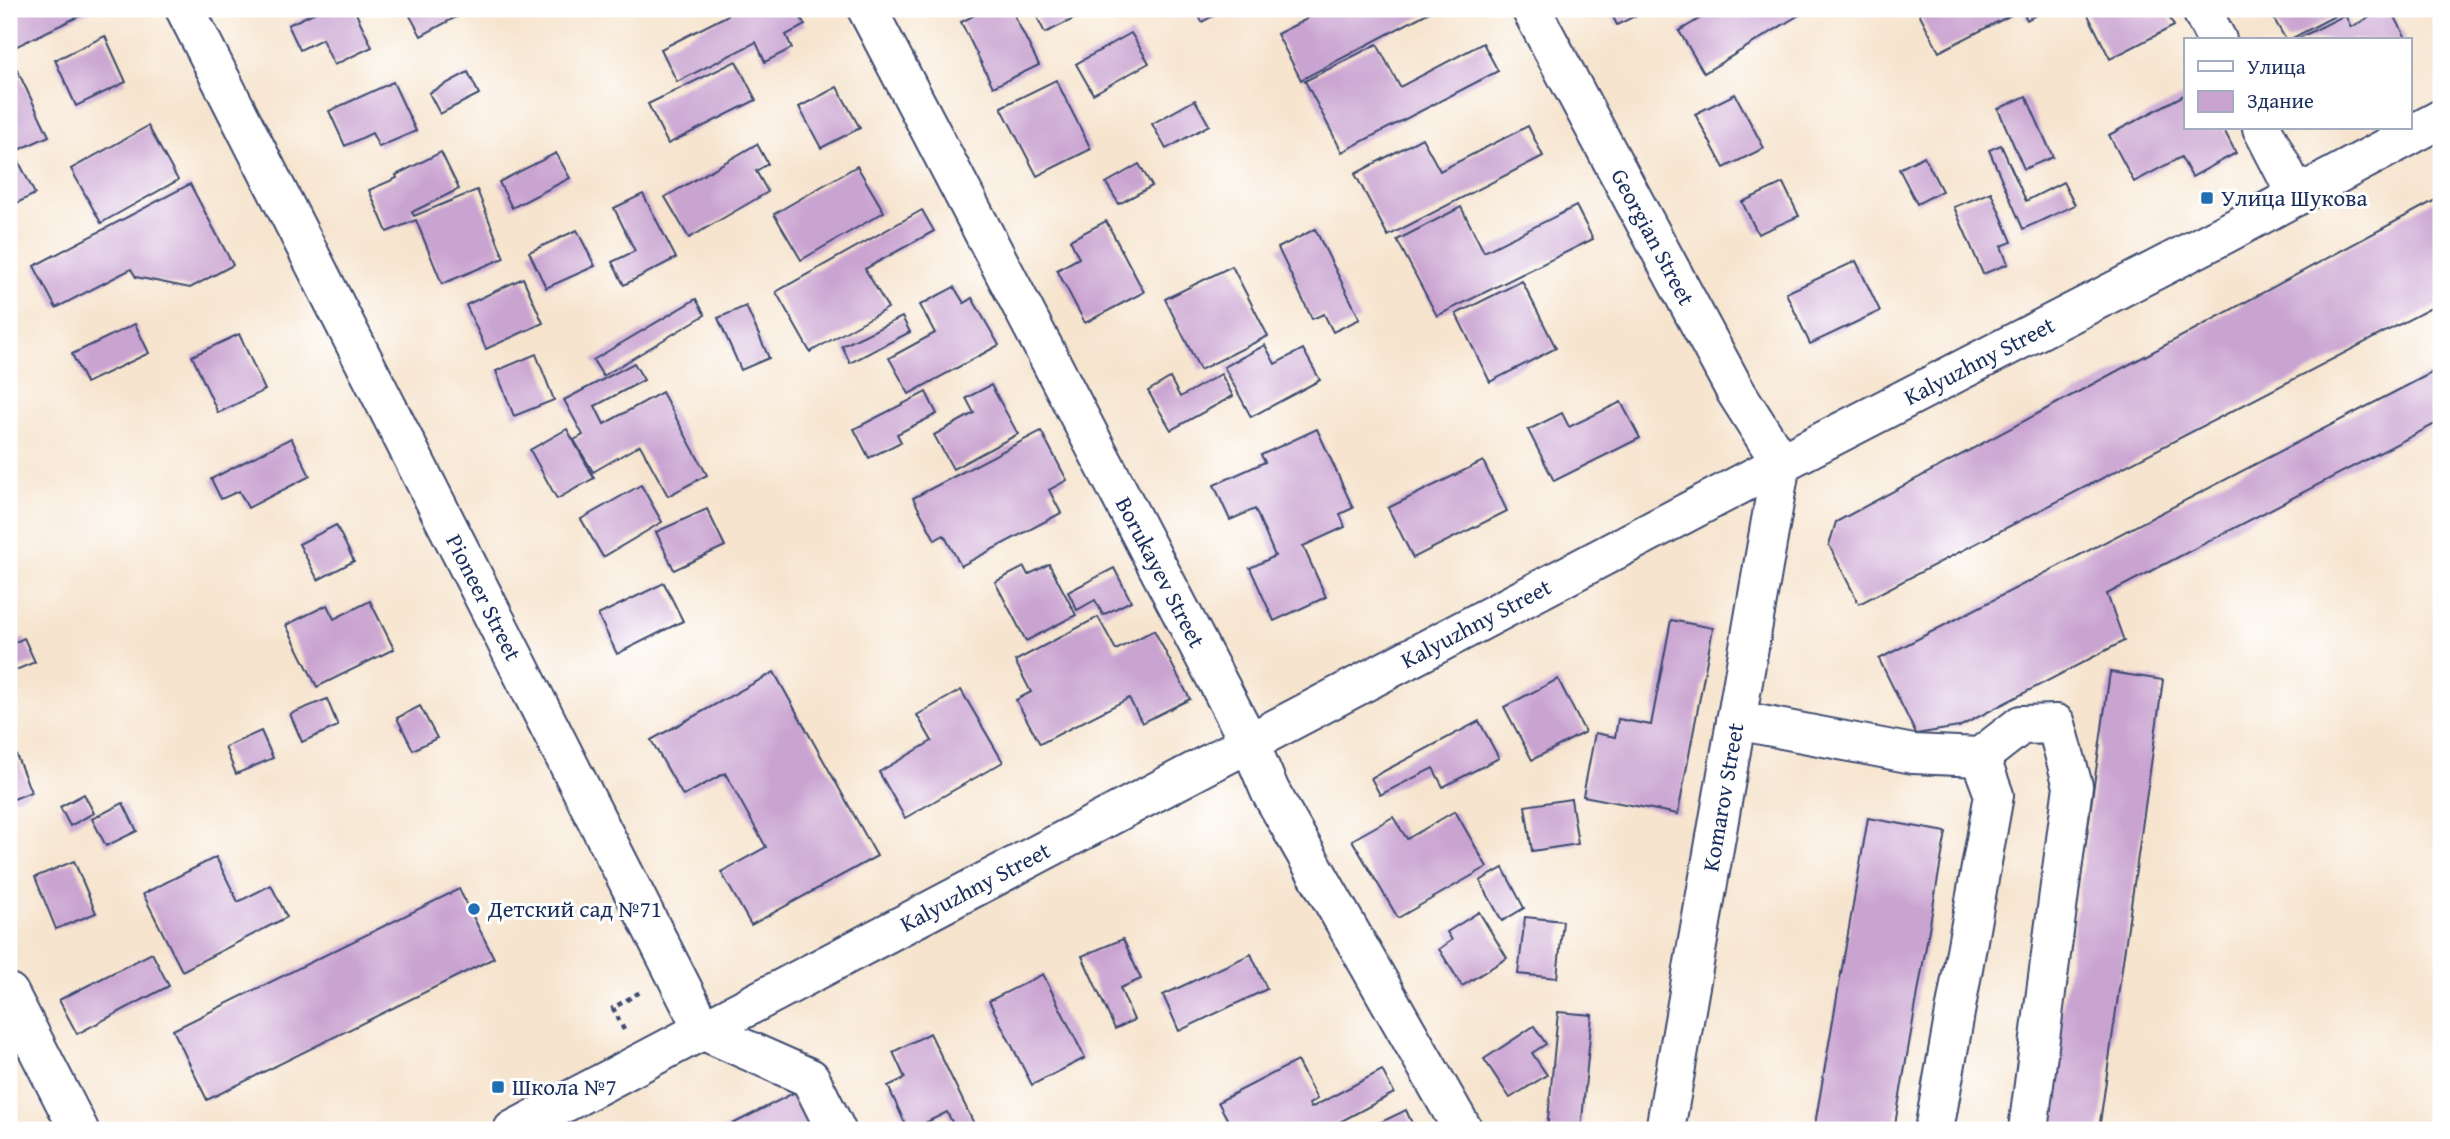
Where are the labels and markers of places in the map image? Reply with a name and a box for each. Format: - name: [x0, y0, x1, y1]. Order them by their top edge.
- place label: Улица Шукова: [2221, 181, 2367, 214]
- marker: Улица Шукова: [2199, 190, 2215, 206]
- place label: Детский сад №71: [487, 892, 662, 925]
- marker: Детский сад №71: [466, 901, 482, 917]
- place label: Школа №7: [512, 1070, 616, 1103]
- marker: Школа №7: [490, 1079, 506, 1095]

